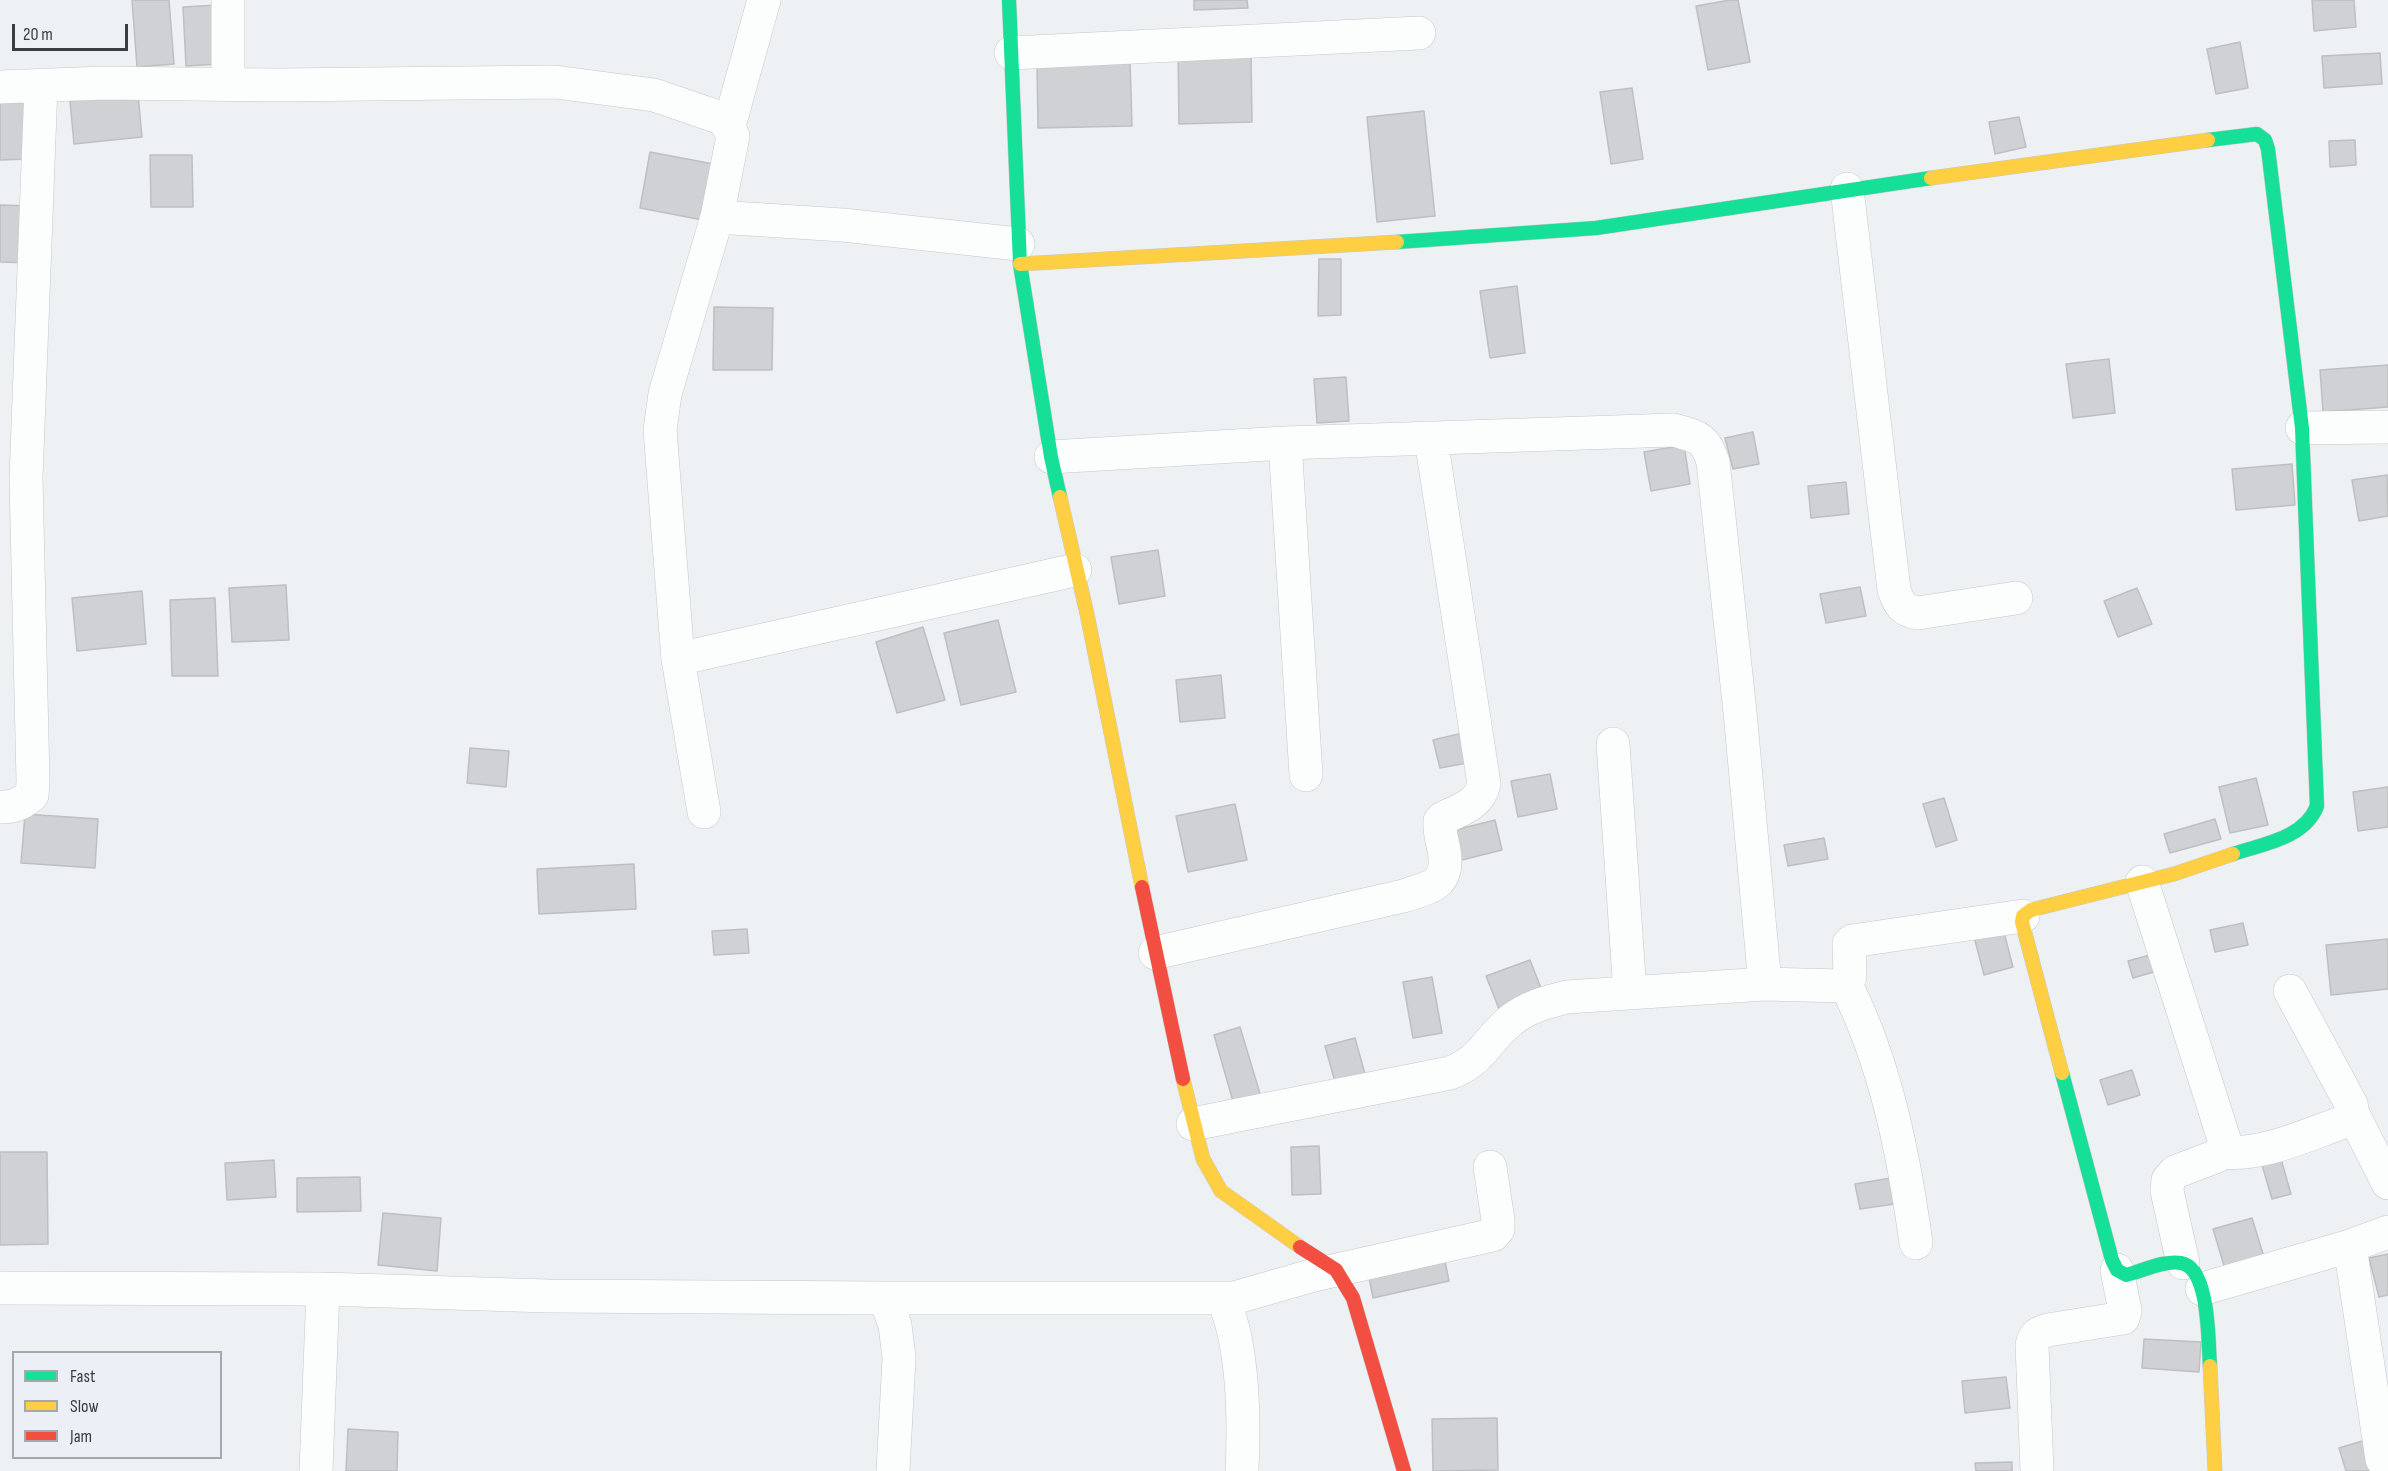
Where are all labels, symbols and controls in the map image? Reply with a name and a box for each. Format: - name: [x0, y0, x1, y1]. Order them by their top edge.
- scale bar: [15, 12, 130, 50]
- text: 20 m: [23, 24, 53, 45]
- legend: [12, 1351, 222, 1459]
- text: Fast: [70, 1366, 95, 1387]
- text: Slow: [70, 1396, 99, 1417]
- text: Jam: [70, 1426, 92, 1447]

